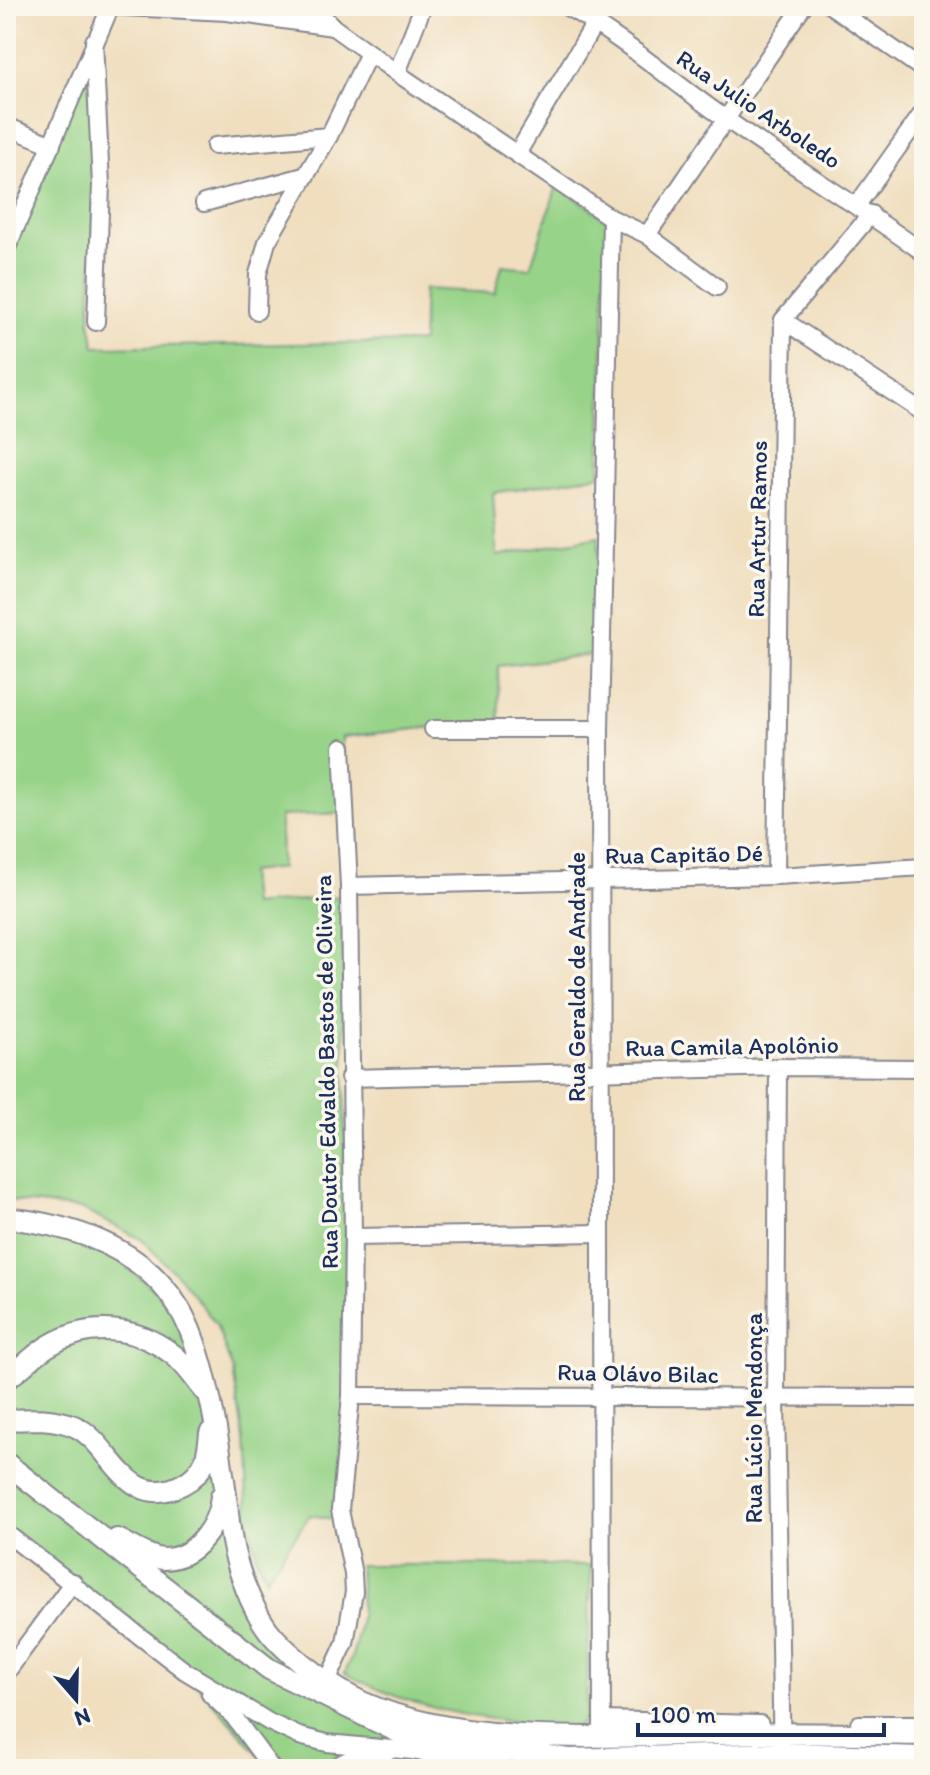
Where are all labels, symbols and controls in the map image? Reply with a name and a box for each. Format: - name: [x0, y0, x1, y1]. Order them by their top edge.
- street label: Rua Julio Arboledo: [671, 43, 847, 175]
- street label: Rua Artur Ramos: [741, 440, 773, 618]
- street label: Rua Capitão Dé: [605, 838, 763, 870]
- street label: Rua Geraldo de Andrade: [562, 852, 591, 1102]
- street label: Rua Doutor Edvaldo Bastos de Oliveira: [308, 874, 344, 1269]
- street label: Rua Camila Apolônio: [625, 1030, 839, 1062]
- street label: Rua Lúcio Mendonça: [739, 1312, 768, 1523]
- street label: Rua Olávo Bilac: [557, 1357, 719, 1389]
- north arrow: [36, 1659, 116, 1739]
- scale bar: [638, 1687, 884, 1737]
- text: 100 m: [650, 1700, 716, 1729]
- text: N: [71, 1702, 94, 1733]

